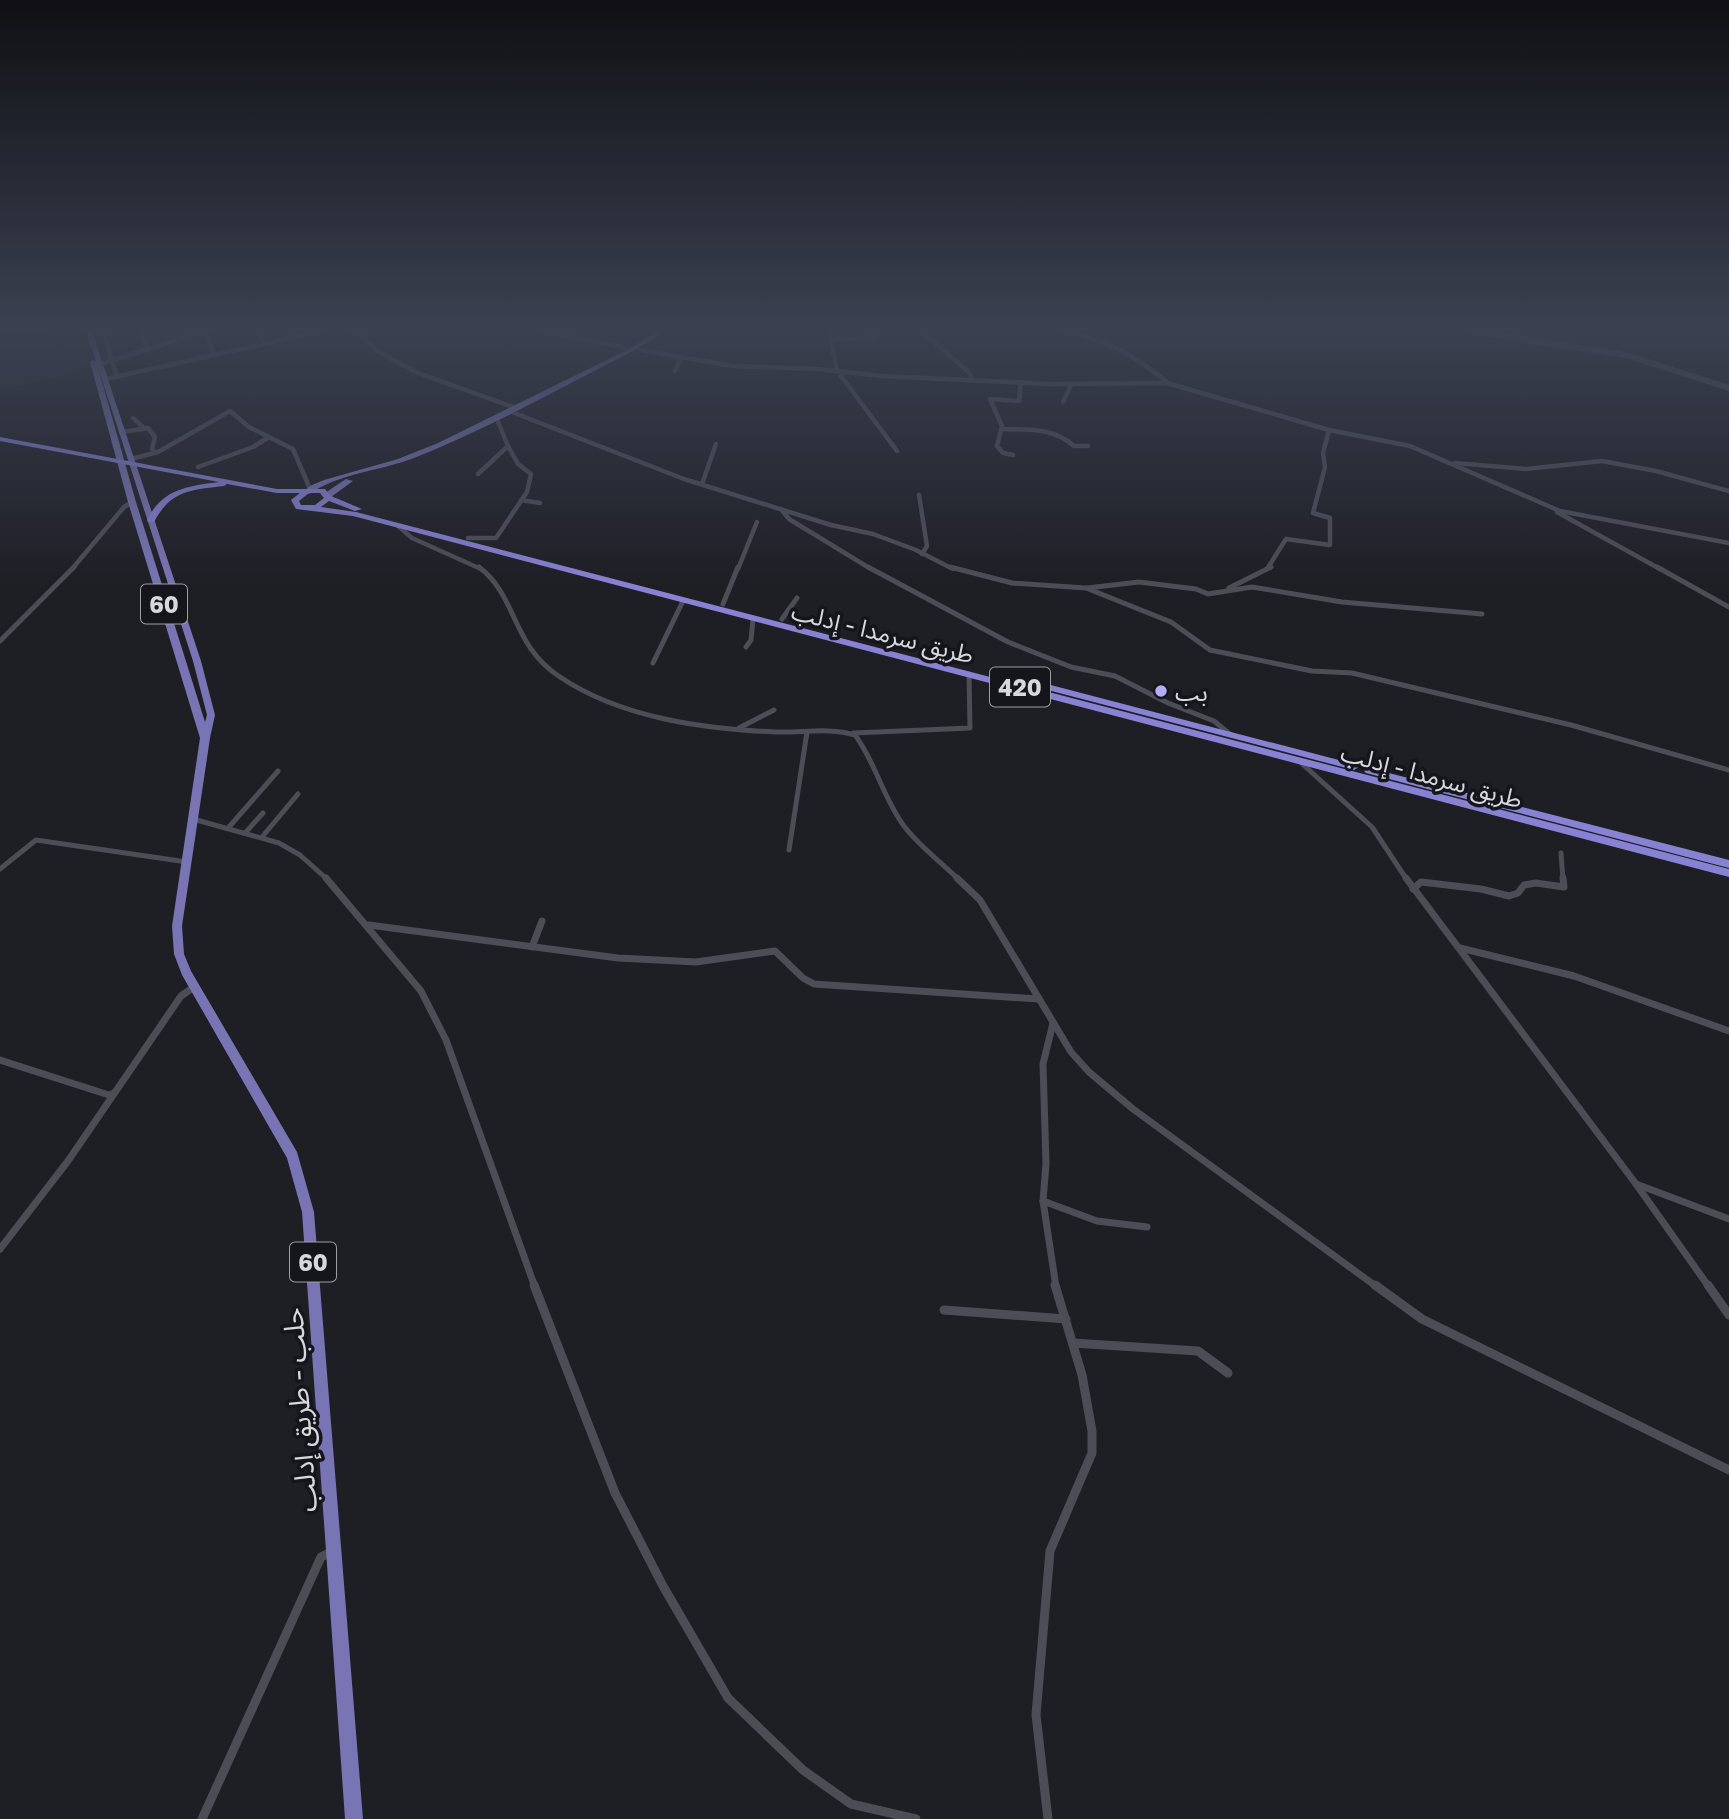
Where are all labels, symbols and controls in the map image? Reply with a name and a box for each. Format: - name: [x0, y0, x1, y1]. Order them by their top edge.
- road number: 60: [141, 584, 187, 624]
- street label: طريق سرمدا - إدلب: [788, 595, 977, 672]
- road number: 420: [990, 667, 1050, 706]
- place label: بب: [1175, 677, 1208, 706]
- marker: بب: [1153, 683, 1169, 699]
- street label: طريق سرمدا - إدلب: [1337, 737, 1526, 816]
- road number: 60: [290, 1242, 336, 1282]
- street label: حلب - طريق إدلب: [275, 1306, 326, 1513]

